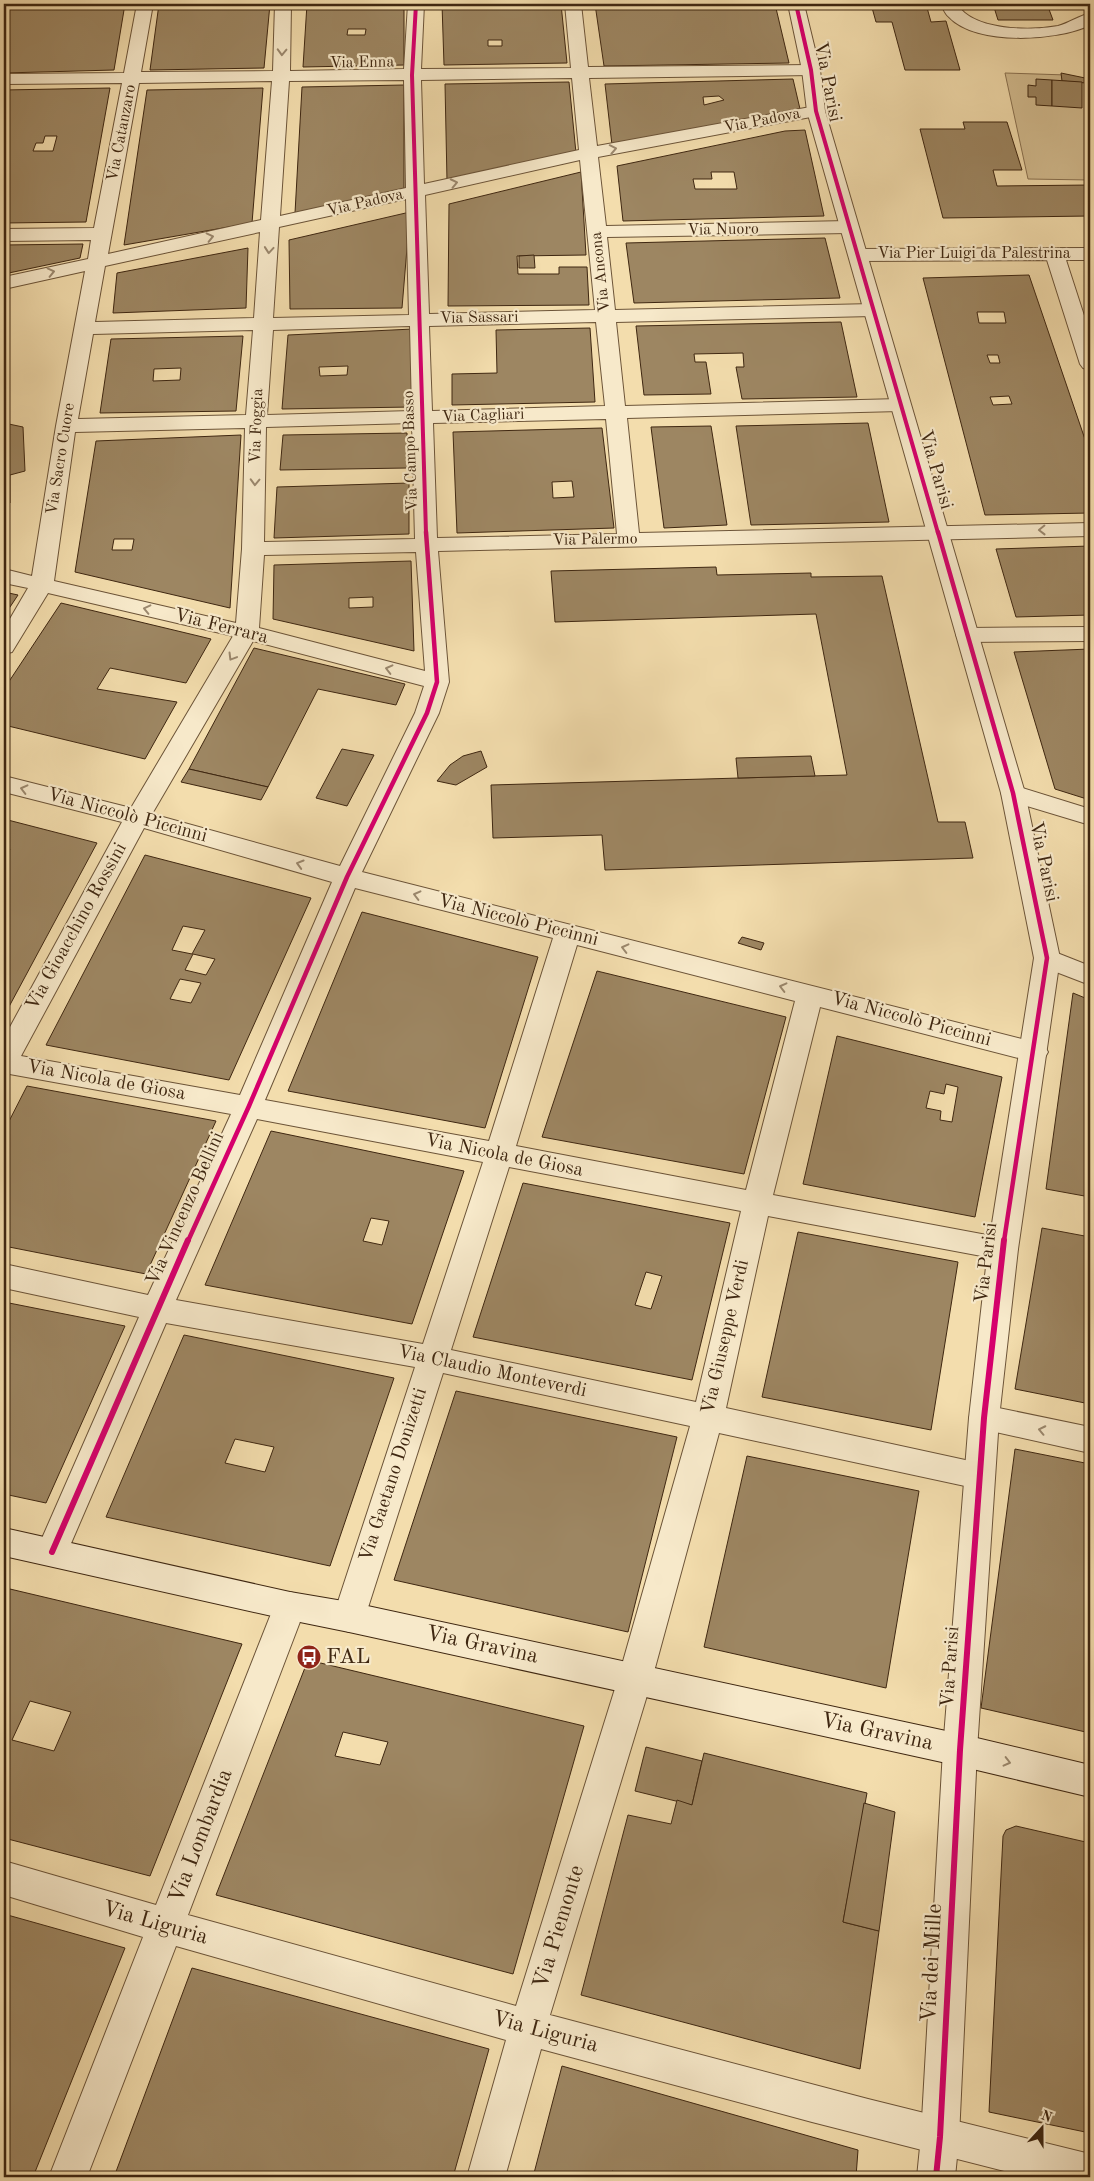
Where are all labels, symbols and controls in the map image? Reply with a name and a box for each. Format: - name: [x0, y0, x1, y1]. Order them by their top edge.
- street label: Via Parisi: [810, 40, 844, 124]
- one-way arrow: [277, 49, 287, 57]
- street label: Via Enna: [330, 54, 395, 72]
- street label: Via Catanzaro: [105, 83, 139, 183]
- street label: Via Padova: [722, 106, 802, 136]
- one-way arrow: [608, 144, 617, 155]
- one-way arrow: [450, 178, 458, 189]
- street label: Via Padova: [325, 186, 405, 220]
- street label: Via Nuoro: [687, 221, 759, 239]
- street label: Via Ancona: [589, 231, 613, 313]
- one-way arrow: [206, 233, 214, 243]
- one-way arrow: [264, 246, 275, 254]
- street label: Via Pier Luigi da Palestrina: [877, 246, 1071, 262]
- one-way arrow: [47, 268, 56, 278]
- street label: Via Sassari: [439, 309, 519, 327]
- street label: Via Foggia: [248, 388, 266, 464]
- street label: Via Campo Basso: [401, 390, 421, 512]
- street label: Via Sacro Cuore: [44, 402, 78, 516]
- street label: Via Cagliari: [441, 407, 525, 425]
- street label: Via Parisi: [915, 428, 955, 512]
- one-way arrow: [250, 478, 260, 486]
- one-way arrow: [1037, 525, 1045, 535]
- street label: Via Palermo: [552, 531, 638, 549]
- one-way arrow: [142, 604, 151, 615]
- street label: Via Ferrara: [172, 606, 270, 648]
- one-way arrow: [228, 652, 238, 661]
- one-way arrow: [386, 665, 394, 675]
- one-way arrow: [20, 784, 29, 795]
- street label: Via Niccolò Piccinni: [45, 786, 209, 846]
- street label: Via Parisi: [1025, 820, 1061, 904]
- street label: Via Gioacchino Rossini: [23, 840, 131, 1014]
- one-way arrow: [296, 859, 304, 869]
- one-way arrow: [413, 890, 422, 901]
- street label: Via Niccolò Piccinni: [436, 892, 600, 950]
- one-way arrow: [621, 943, 630, 954]
- one-way arrow: [779, 982, 788, 993]
- street label: Via Niccolò Piccinni: [829, 990, 993, 1050]
- street label: Via Nicola de Giosa: [25, 1058, 187, 1104]
- street label: Via Vincenzo Bellini: [144, 1129, 228, 1289]
- street label: Via Nicola de Giosa: [423, 1131, 585, 1181]
- street label: Via Parisi: [973, 1221, 1001, 1305]
- street label: Via Giuseppe Verdi: [699, 1258, 753, 1416]
- street label: Via Claudio Monteverdi: [396, 1343, 588, 1401]
- street label: Via Gaetano Donizetti: [357, 1386, 431, 1564]
- one-way arrow: [1038, 1425, 1047, 1436]
- street label: Via Gravina: [424, 1622, 540, 1668]
- street label: Via Parisi: [939, 1626, 963, 1708]
- bus stop icon: FAL: [296, 1644, 322, 1670]
- place label: FAL: [326, 1646, 370, 1668]
- street label: Via Gravina: [819, 1709, 935, 1755]
- one-way arrow: [1002, 1756, 1011, 1767]
- street label: Via Lombardia: [165, 1766, 237, 1906]
- street label: Via Piemonte: [530, 1863, 588, 1991]
- street label: Via Liguria: [100, 1897, 211, 1949]
- street label: Via dei Mille: [918, 1903, 946, 2023]
- street label: Via Liguria: [489, 2007, 601, 2057]
- north arrow: [1016, 2104, 1066, 2154]
- text: N: [1039, 2108, 1054, 2125]

